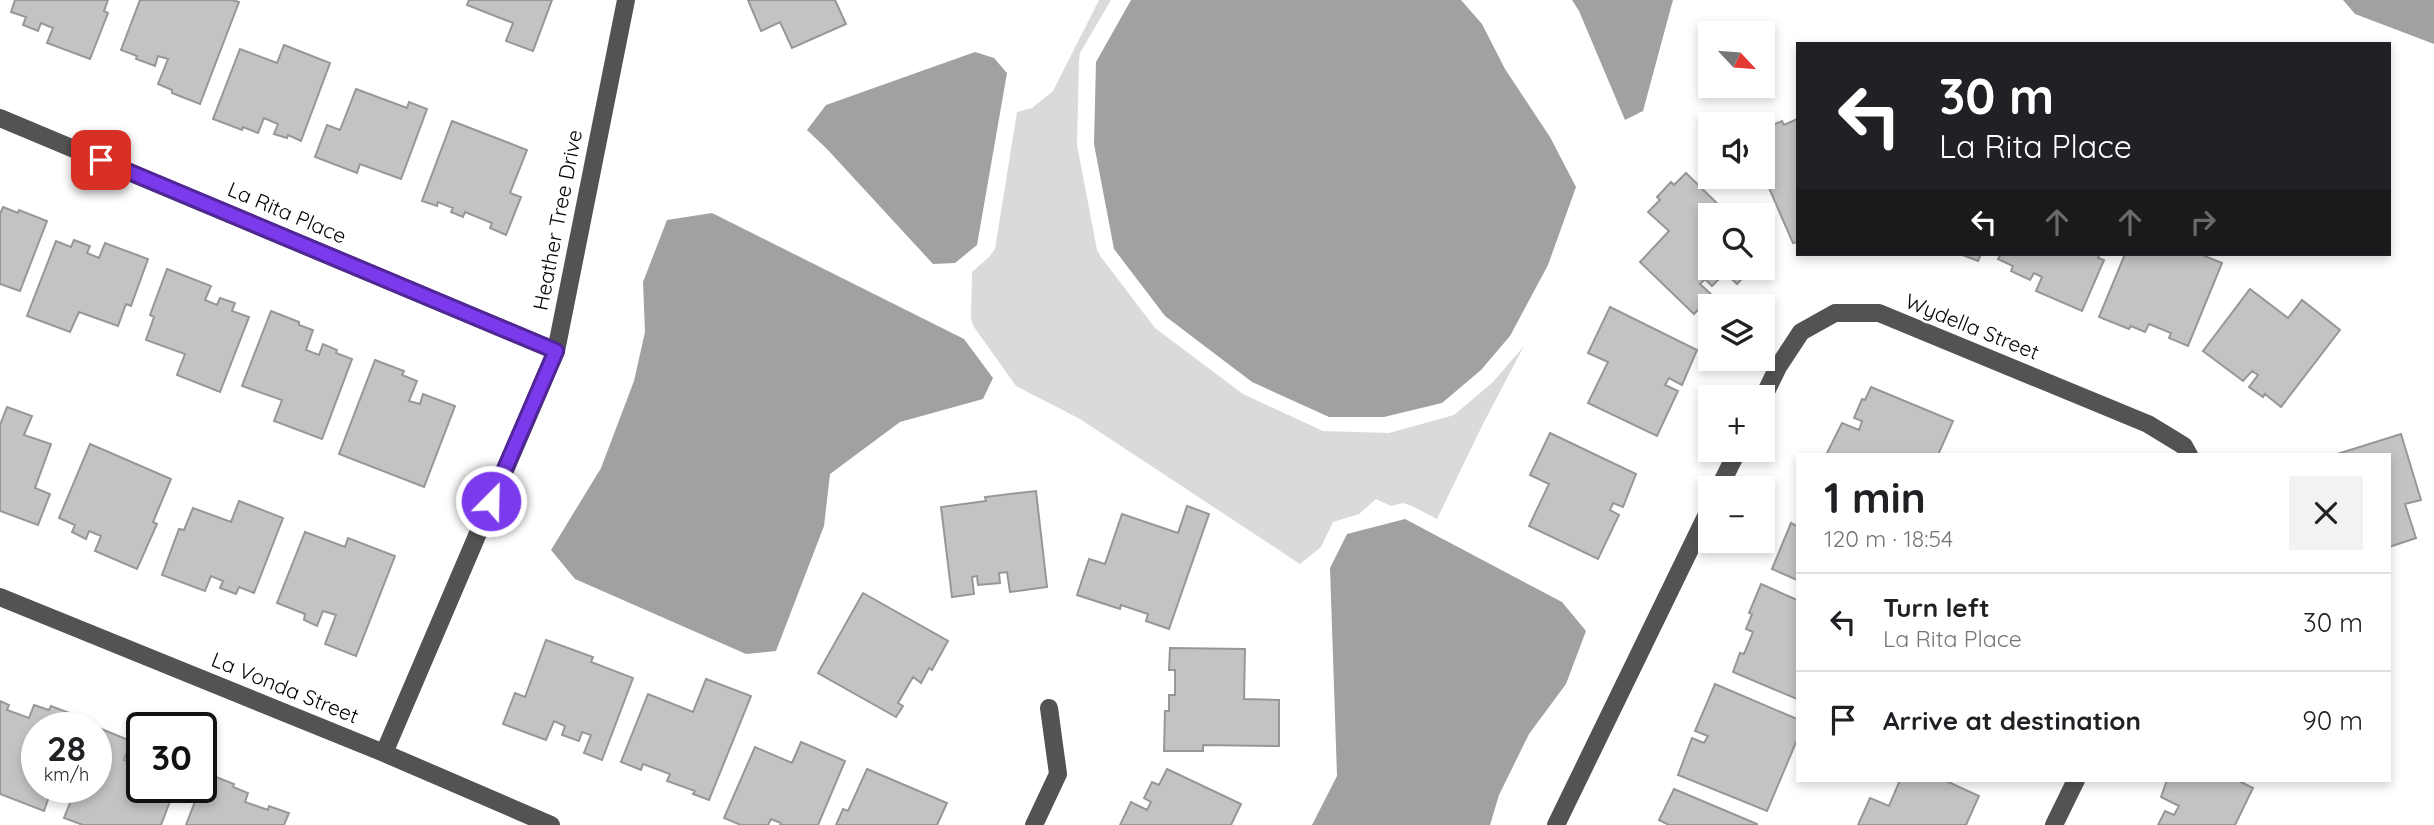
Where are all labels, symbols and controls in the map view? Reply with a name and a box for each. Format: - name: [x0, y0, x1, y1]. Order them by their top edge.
- north arrow: [1698, 21, 1774, 98]
- map controls: [1698, 21, 1775, 553]
- text: 30 m: [1939, 65, 2054, 126]
- icon: left: [1824, 70, 1915, 161]
- button: sound: [1698, 112, 1775, 189]
- text: La Rita Place: [1939, 126, 2132, 166]
- street label: Heather Tree Drive: [527, 127, 587, 312]
- pin: [71, 130, 131, 190]
- icon: arrive: [82, 141, 120, 179]
- street label: La Rita Place: [224, 175, 351, 249]
- button: search: [1698, 203, 1775, 280]
- icon: left: [1965, 203, 2003, 241]
- icon: ahead: [2038, 203, 2076, 241]
- icon: ahead: [2111, 203, 2149, 241]
- icon: right: [2184, 203, 2222, 241]
- street label: Wydella Street: [1902, 287, 2043, 365]
- button: layers: [1698, 294, 1775, 371]
- button: +: [1698, 385, 1775, 462]
- position arrow: [454, 464, 528, 538]
- text: 1 min: [1824, 471, 1926, 524]
- button: −: [1698, 476, 1775, 553]
- button: close: [2289, 476, 2363, 550]
- text: 120 m · 18:54: [1824, 524, 1953, 553]
- text: Turn left: [1883, 591, 1990, 624]
- icon: left: [1824, 603, 1862, 641]
- text: 30 m: [2303, 606, 2363, 639]
- text: La Rita Place: [1883, 624, 2022, 653]
- street label: La Vonda Street: [208, 646, 363, 728]
- icon: arrive: [1824, 701, 1862, 739]
- text: Arrive at destination: [1883, 704, 2141, 737]
- text: 90 m: [2302, 704, 2363, 737]
- speed limit sign: 30: [126, 712, 217, 803]
- text: 28: [47, 726, 86, 770]
- text: km/h: [44, 763, 89, 786]

